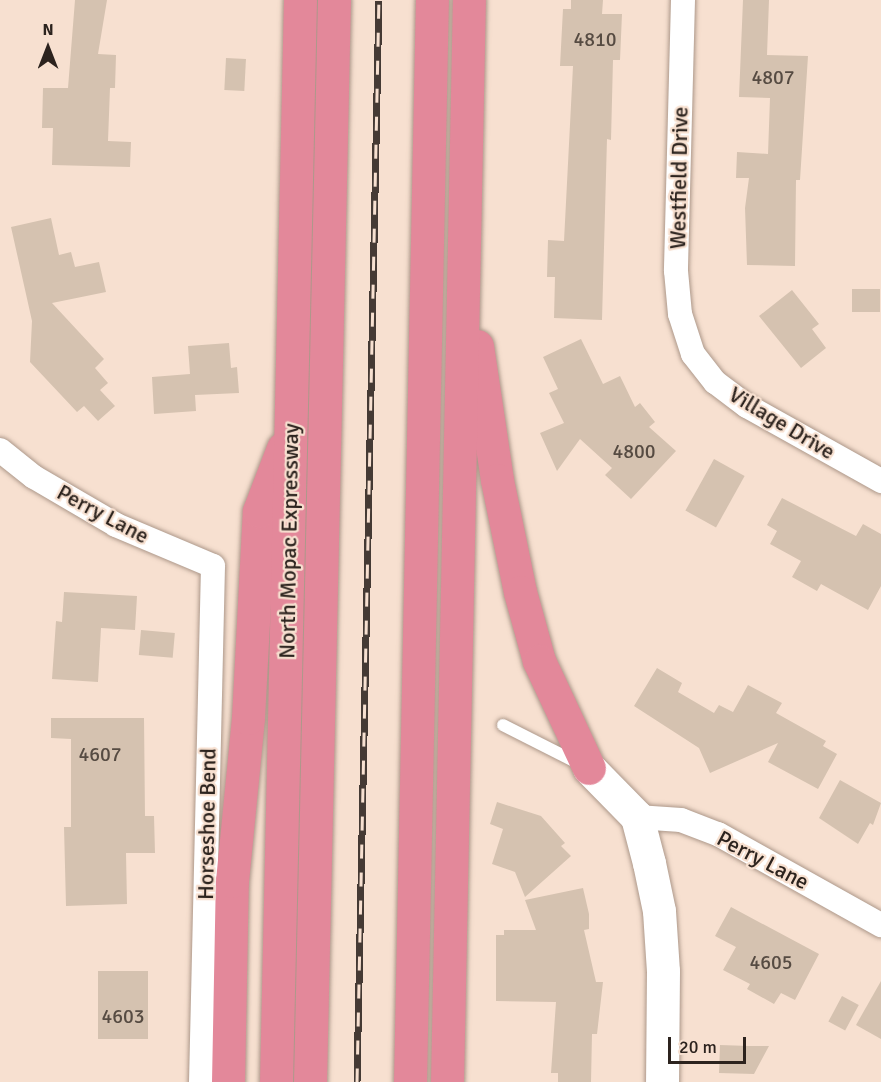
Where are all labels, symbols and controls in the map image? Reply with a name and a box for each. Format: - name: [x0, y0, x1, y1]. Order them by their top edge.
- north arrow: [18, 18, 78, 78]
- text: N: [42, 20, 54, 40]
- house number: 4810: [573, 27, 617, 51]
- house number: 4807: [751, 65, 795, 89]
- street label: Westfield Drive: [665, 107, 693, 249]
- street label: Village Drive: [724, 381, 840, 465]
- street label: North Mopac Expressway: [274, 423, 304, 659]
- house number: 4800: [612, 439, 656, 463]
- street label: Perry Lane: [53, 479, 153, 549]
- house number: 4607: [78, 742, 122, 766]
- street label: Horseshoe Bend: [192, 748, 222, 900]
- street label: Perry Lane: [713, 825, 813, 895]
- house number: 4605: [749, 950, 793, 974]
- house number: 4603: [101, 1004, 145, 1028]
- scale bar: [671, 1025, 749, 1063]
- text: 20 m: [679, 1036, 717, 1058]

